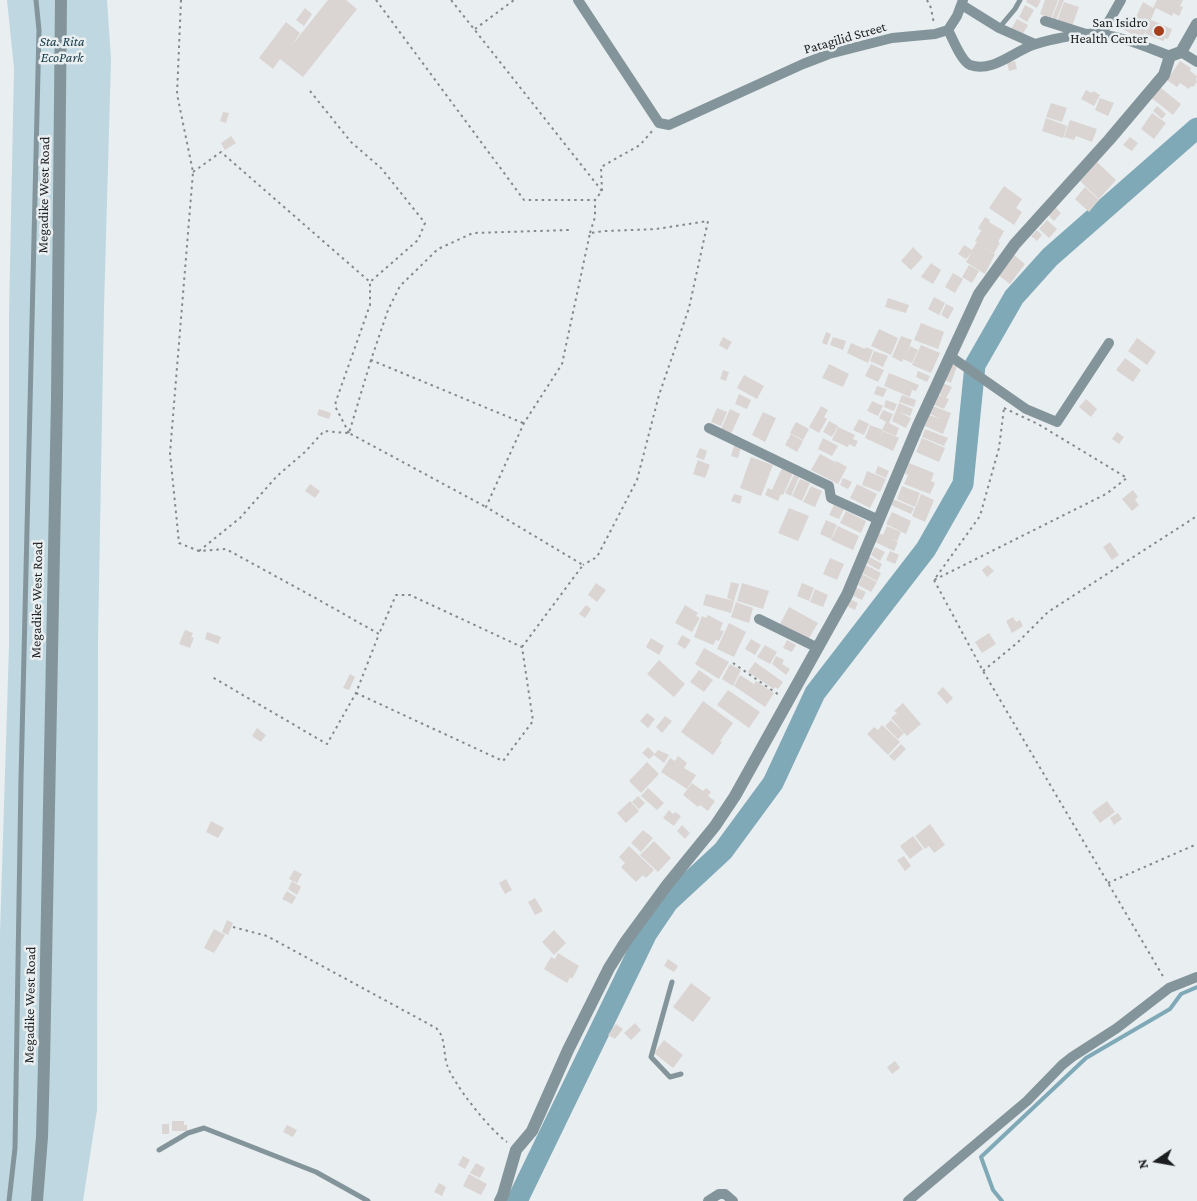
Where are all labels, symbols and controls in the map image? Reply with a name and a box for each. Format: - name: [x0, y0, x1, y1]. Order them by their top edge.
- place label: San Isidro Health Center: [1070, 15, 1148, 48]
- street label: Patagilid Street: [802, 18, 888, 58]
- marker: San Isidro Health Center: [1152, 24, 1166, 38]
- park label: Sta. Rita EcoPark: [39, 34, 85, 66]
- street label: Megadike West Road: [35, 136, 53, 254]
- street label: Megadike West Road: [28, 541, 46, 659]
- street label: Megadike West Road: [21, 946, 39, 1064]
- north arrow: [1132, 1136, 1182, 1186]
- text: N: [1134, 1158, 1151, 1170]

